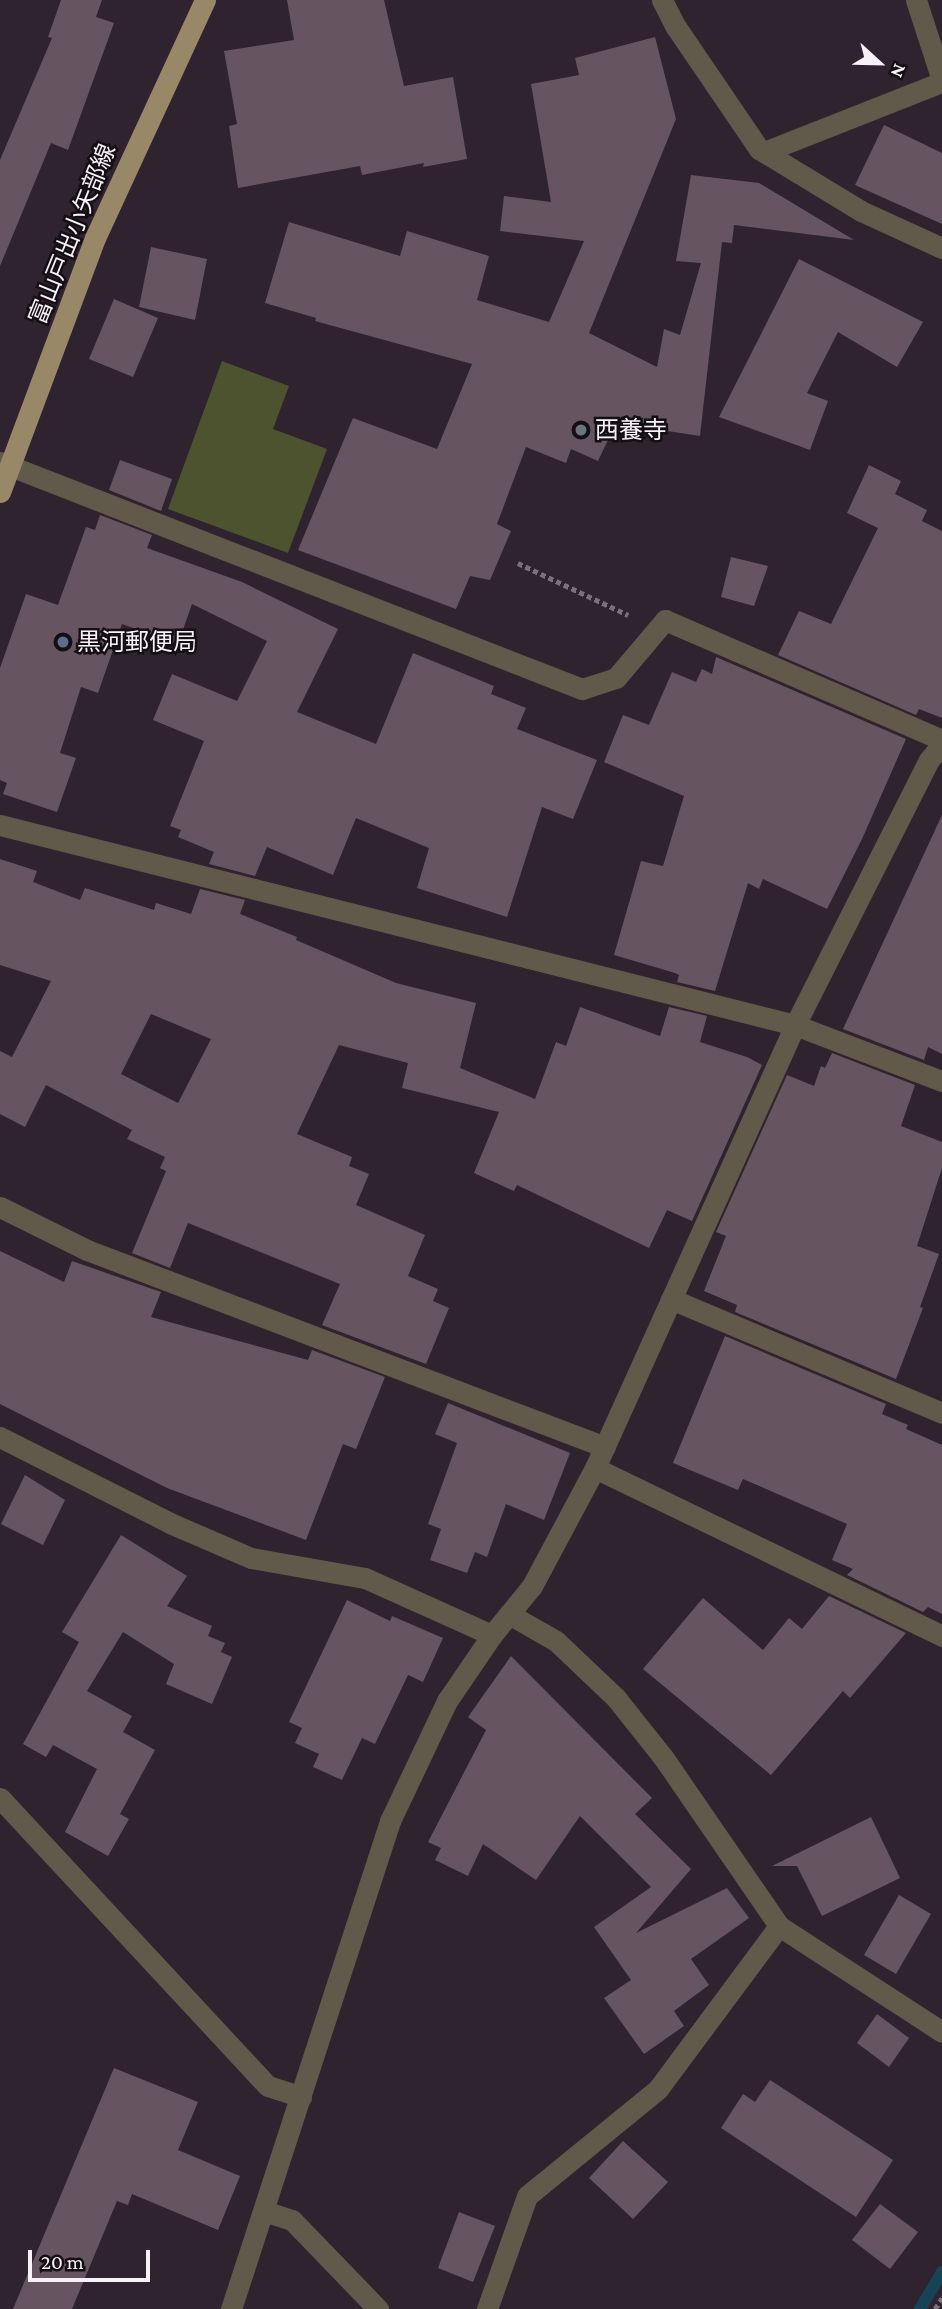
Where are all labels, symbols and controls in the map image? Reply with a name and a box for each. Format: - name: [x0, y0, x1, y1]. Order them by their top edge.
- north arrow: [844, 28, 914, 98]
- text: N: [887, 61, 911, 81]
- street label: 富山戸出小矢部線: [23, 140, 121, 328]
- place label: 西養寺: [595, 416, 667, 444]
- marker: 西養寺: [573, 422, 589, 438]
- place label: 黒河郵便局: [77, 628, 197, 656]
- marker: 黒河郵便局: [55, 634, 71, 650]
- scale bar: [32, 2236, 154, 2280]
- text: 20 m: [41, 2250, 84, 2274]

